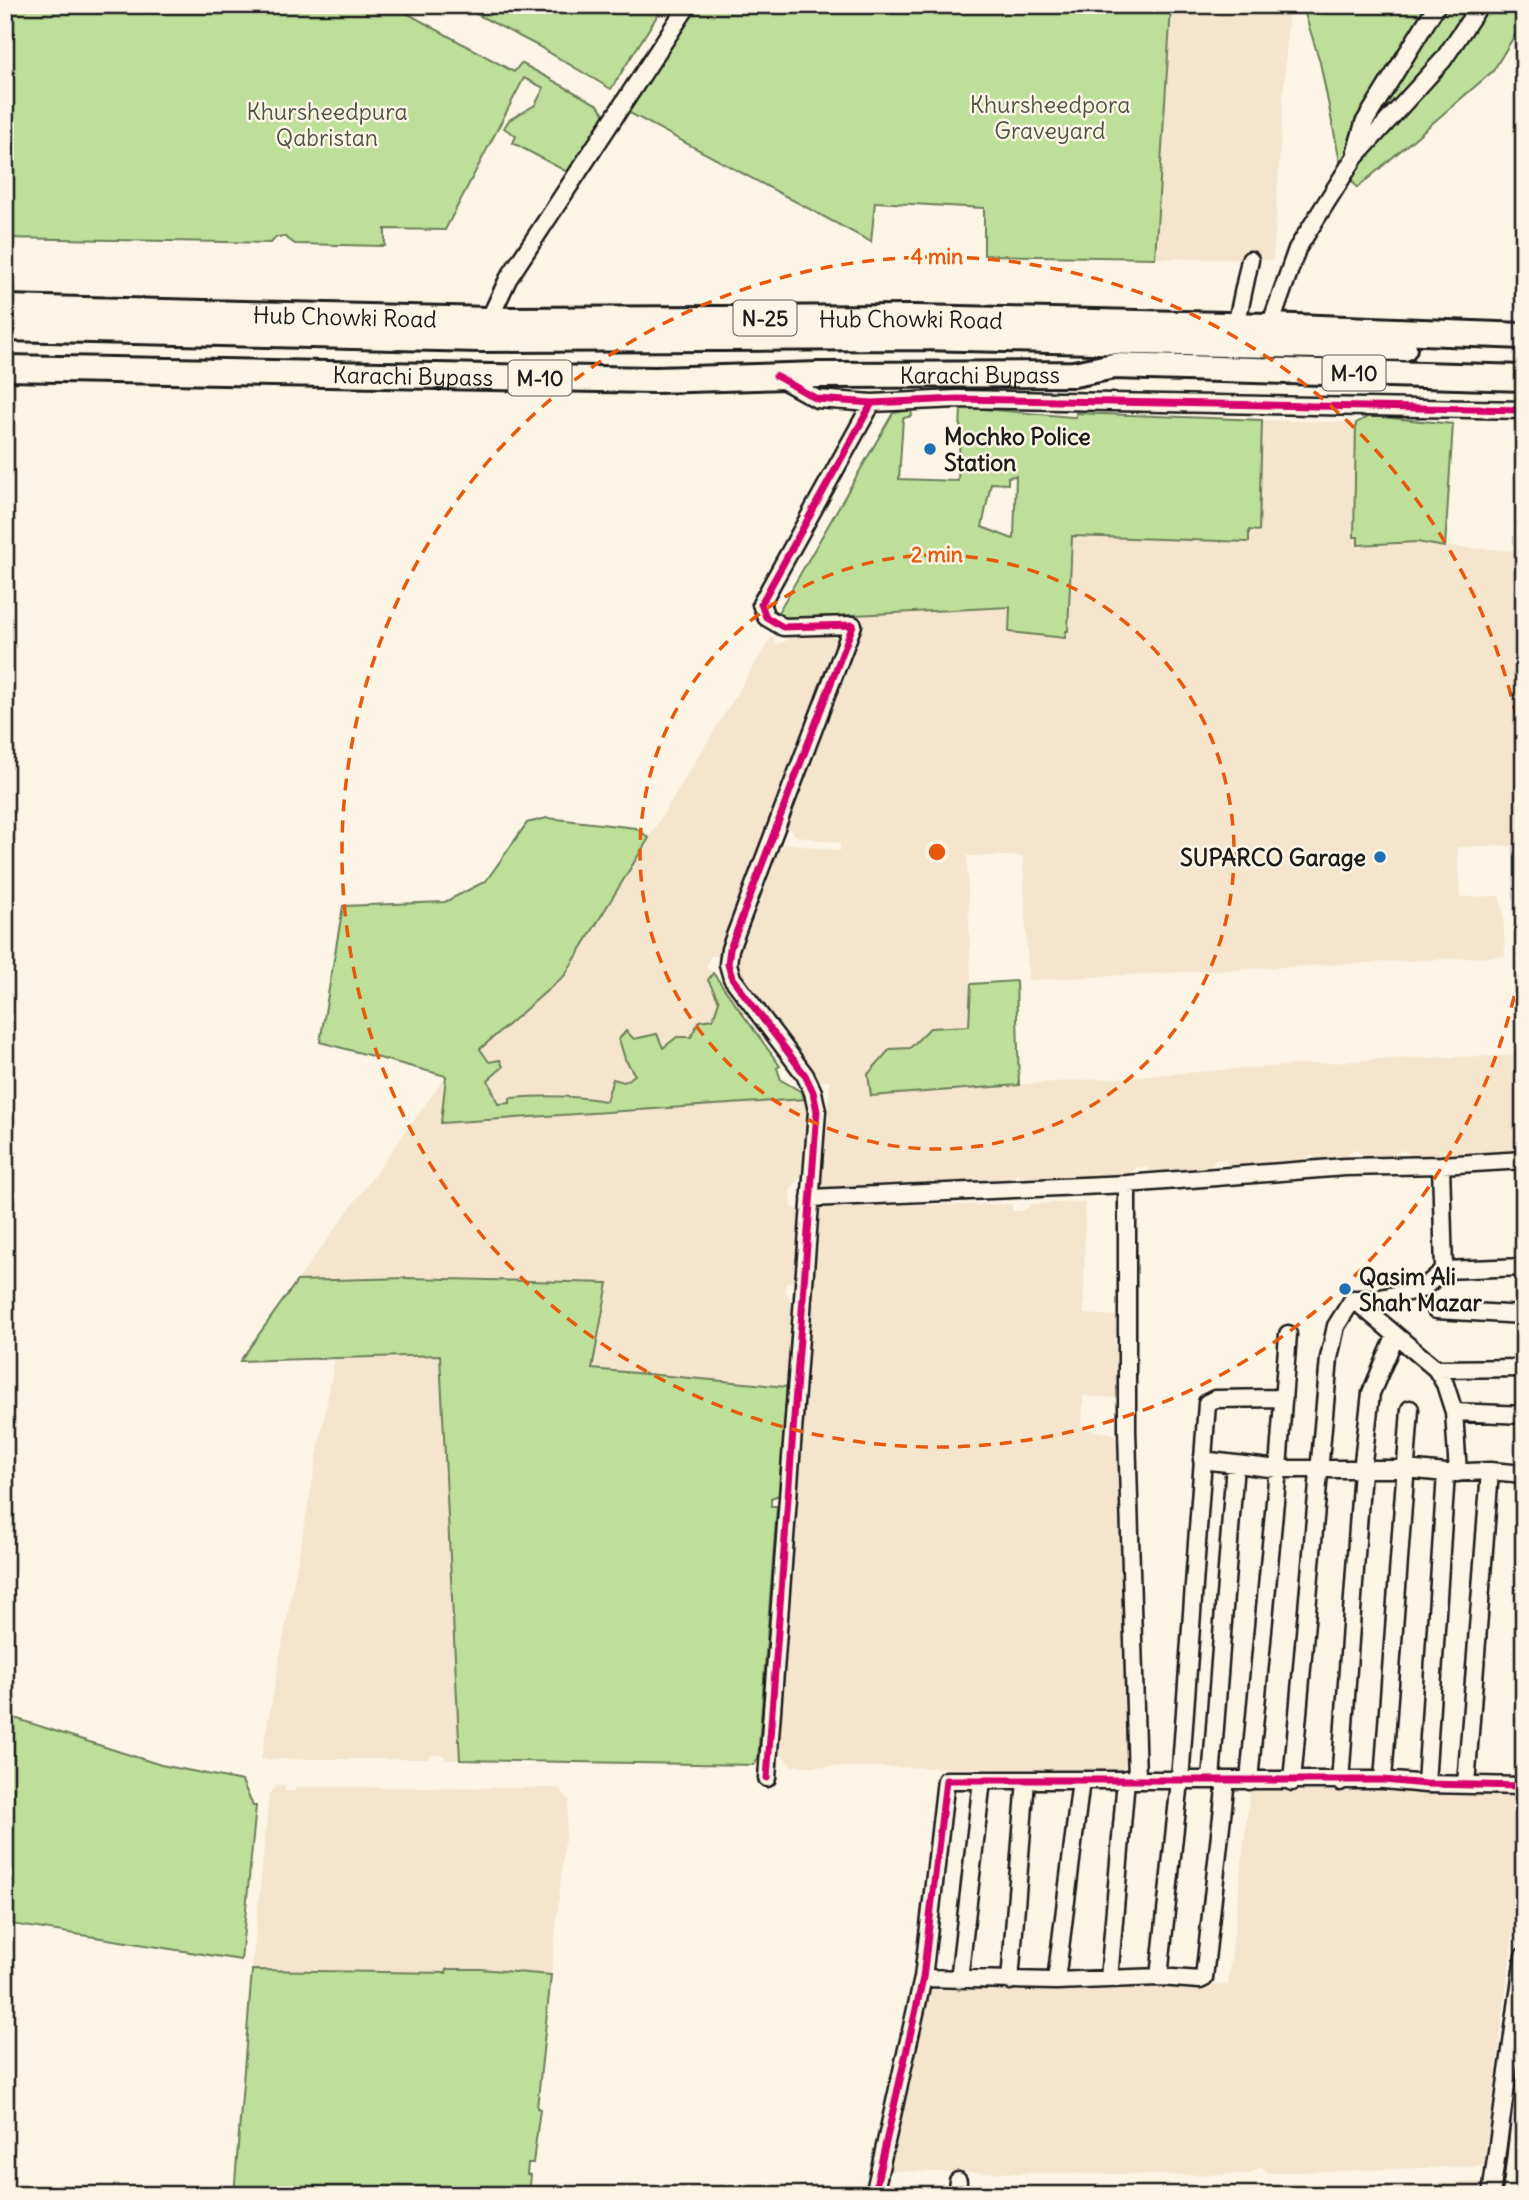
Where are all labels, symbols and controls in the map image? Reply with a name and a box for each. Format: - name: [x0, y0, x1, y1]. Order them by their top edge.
- park label: Khursheedpora Graveyard: [970, 90, 1130, 145]
- park label: Khursheedpura Qabristan: [246, 97, 408, 152]
- text: 4 min: [911, 243, 963, 270]
- street label: Hub Chowki Road: [253, 300, 437, 333]
- road number: N-25: [734, 300, 796, 336]
- street label: Hub Chowki Road: [819, 303, 1003, 334]
- road number: M-10: [1322, 356, 1386, 390]
- street label: Karachi Bypass: [332, 360, 493, 392]
- road number: M-10: [508, 360, 572, 396]
- street label: Karachi Bypass: [900, 360, 1060, 389]
- place label: Mochko Police Station: [944, 422, 1091, 477]
- marker: Mochko Police Station: [922, 441, 938, 457]
- text: 2 min: [911, 541, 963, 568]
- centre of rings: [925, 840, 949, 864]
- place label: SUPARCO Garage: [1180, 843, 1366, 872]
- marker: SUPARCO Garage: [1372, 849, 1388, 865]
- place label: Qasim Ali Shah Mazar: [1359, 1262, 1483, 1317]
- marker: Qasim Ali Shah Mazar: [1337, 1281, 1353, 1297]

